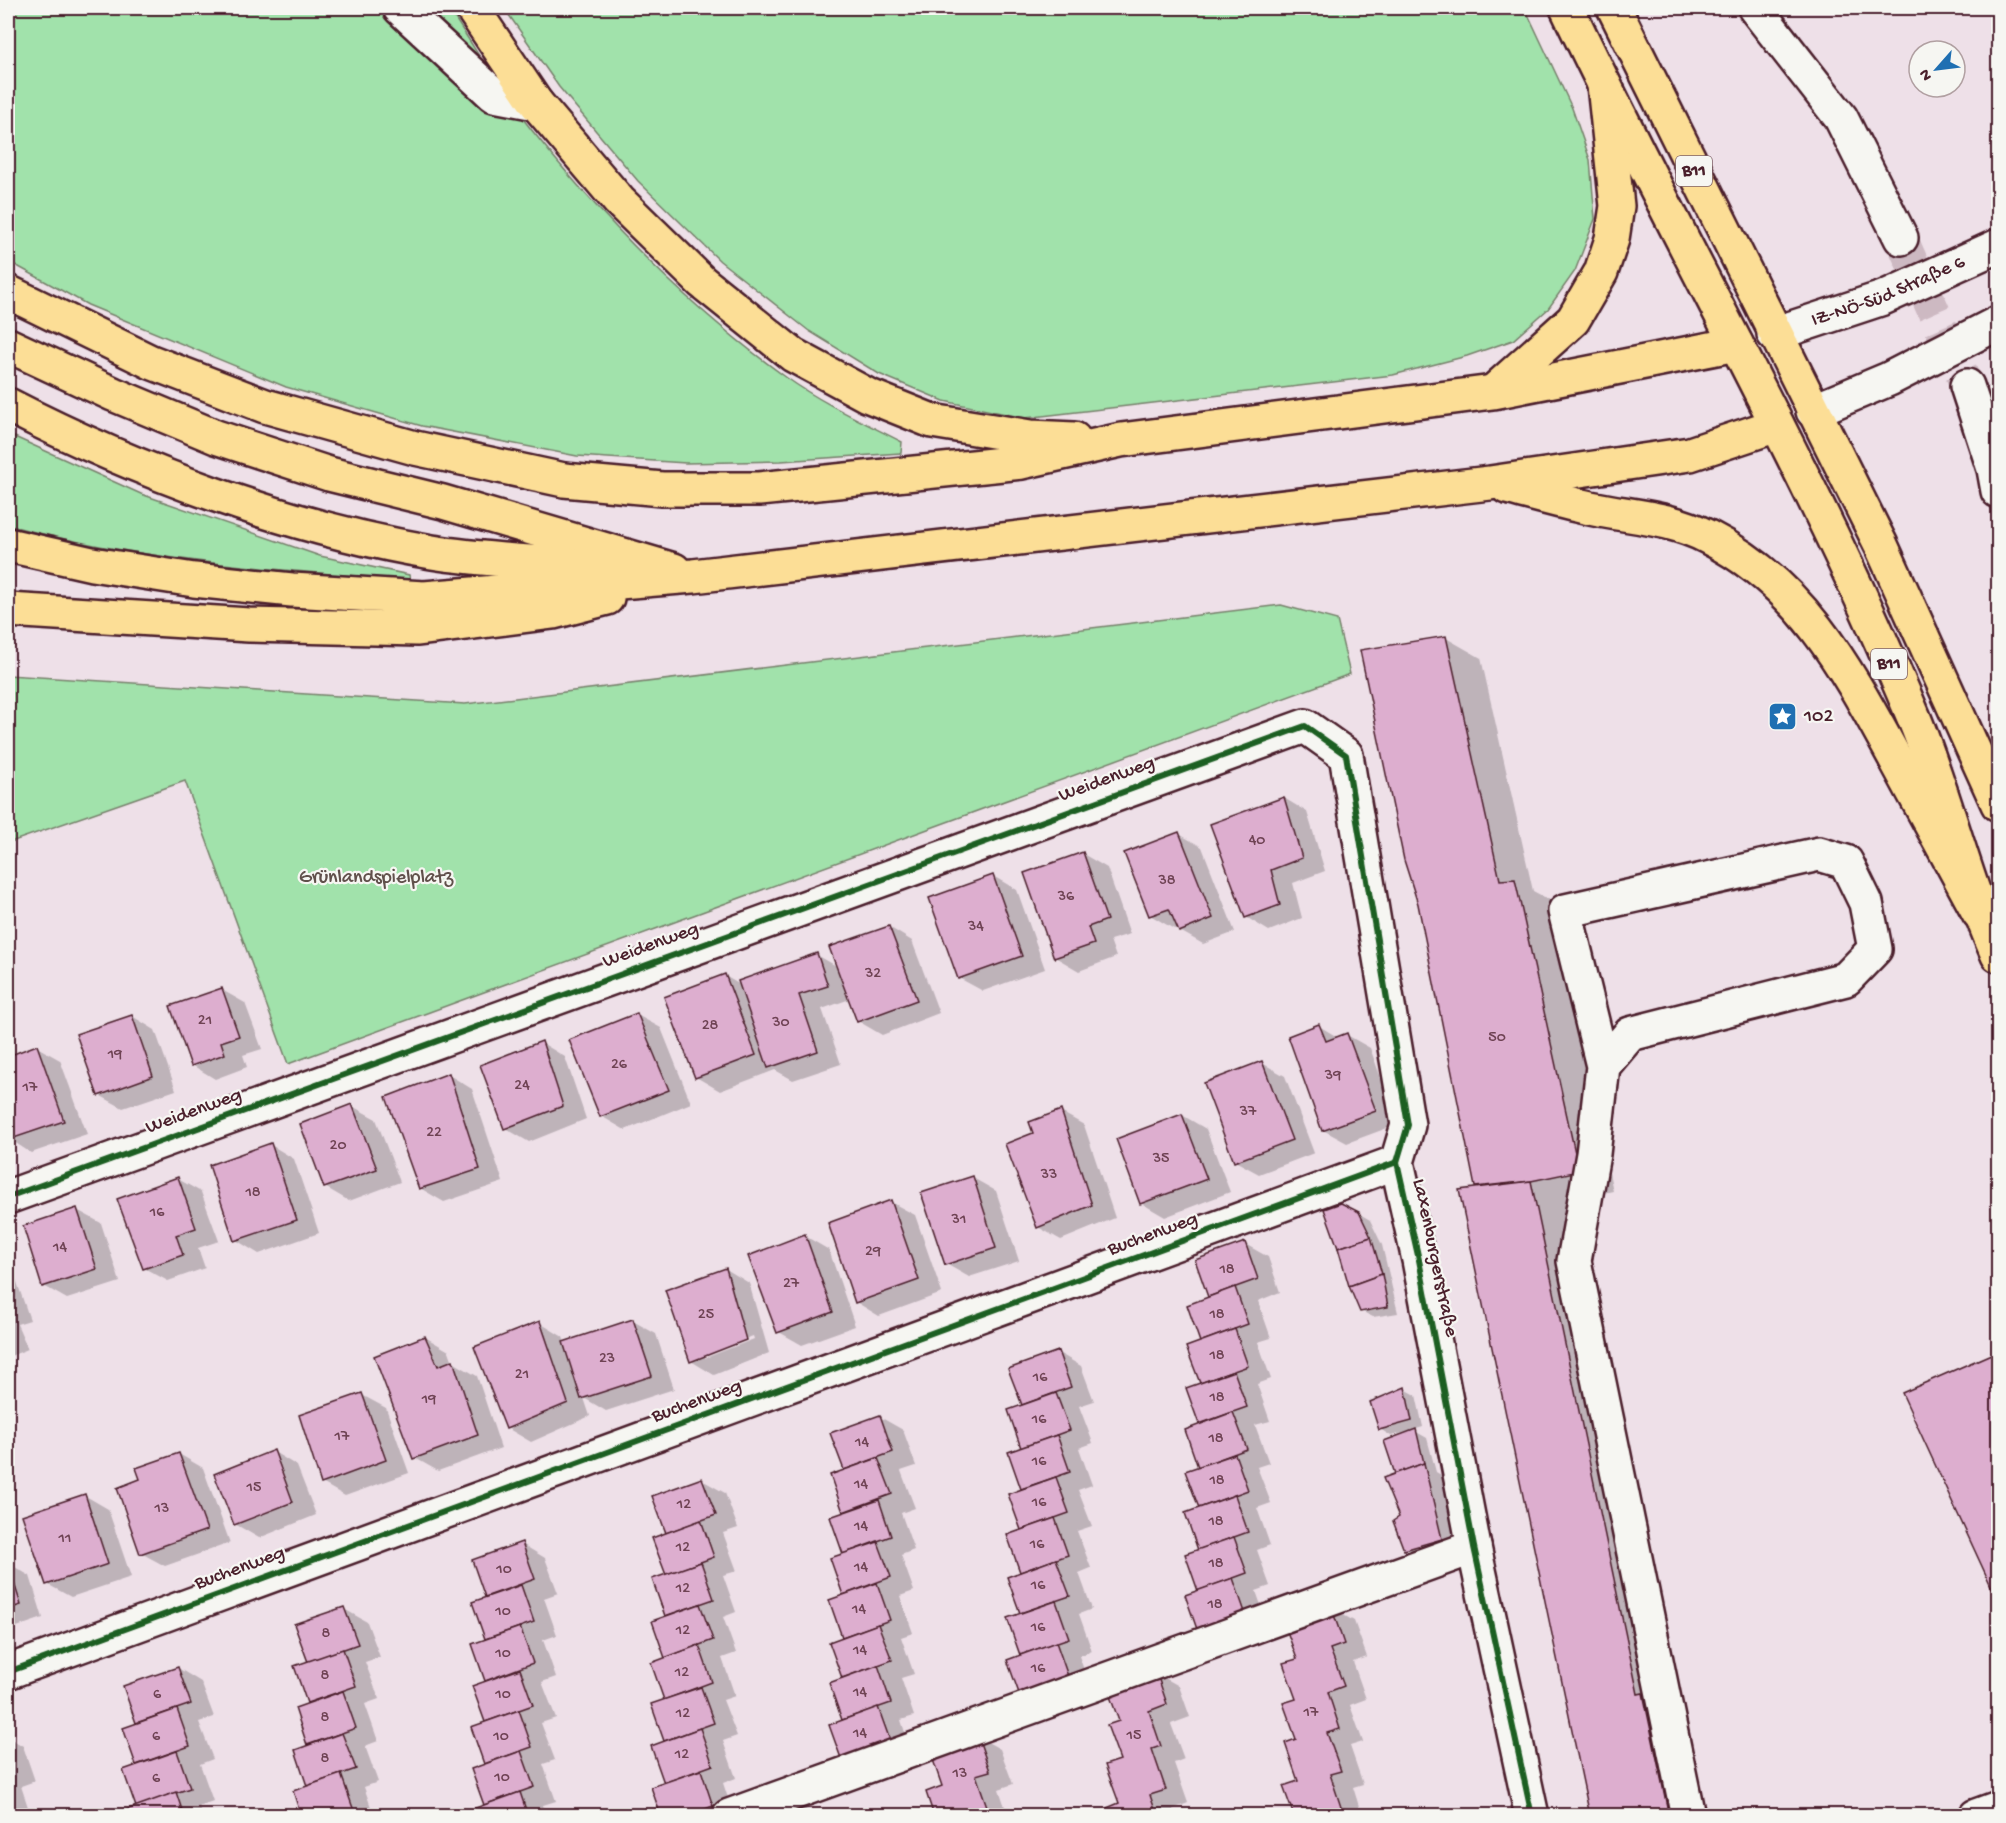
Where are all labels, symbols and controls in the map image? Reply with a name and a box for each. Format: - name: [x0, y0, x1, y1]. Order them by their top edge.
- north arrow: [1907, 39, 1967, 99]
- text: N: [1916, 65, 1938, 83]
- road number: B11: [1676, 156, 1712, 186]
- street label: IZ-NÖ-Süd Straße 6: [1809, 250, 1970, 332]
- road number: B11: [1871, 649, 1907, 679]
- place icon: 102: [1767, 701, 1799, 733]
- place label: 102: [1803, 706, 1833, 729]
- street label: Weidenweg: [1056, 752, 1158, 808]
- house number: 40: [1249, 832, 1265, 851]
- park label: Grünlandspielplatz: [299, 867, 454, 890]
- house number: 38: [1157, 872, 1176, 891]
- house number: 36: [1057, 888, 1075, 907]
- street label: Weidenweg: [600, 918, 702, 974]
- house number: 34: [967, 918, 984, 937]
- house number: 32: [864, 965, 881, 984]
- house number: 21: [198, 1012, 212, 1031]
- house number: 30: [771, 1014, 790, 1033]
- house number: 28: [702, 1017, 719, 1036]
- house number: 50: [1488, 1029, 1506, 1048]
- house number: 19: [107, 1046, 122, 1065]
- house number: 26: [611, 1056, 628, 1075]
- house number: 39: [1324, 1067, 1341, 1086]
- house number: 24: [514, 1077, 530, 1096]
- house number: 17: [22, 1079, 38, 1098]
- street label: Weidenweg: [143, 1084, 245, 1140]
- house number: 37: [1239, 1103, 1257, 1122]
- house number: 22: [426, 1124, 442, 1143]
- house number: 20: [330, 1137, 346, 1156]
- house number: 35: [1152, 1150, 1169, 1169]
- house number: 33: [1040, 1166, 1057, 1185]
- street label: Laxenburgerstraße: [1406, 1177, 1462, 1340]
- house number: 18: [244, 1184, 261, 1203]
- house number: 16: [149, 1204, 165, 1223]
- street label: Buchenweg: [1104, 1208, 1201, 1262]
- house number: 31: [951, 1211, 966, 1230]
- house number: 14: [52, 1239, 67, 1258]
- house number: 29: [865, 1243, 881, 1262]
- house number: 18: [1218, 1261, 1235, 1280]
- house number: 27: [783, 1275, 800, 1294]
- house number: 25: [698, 1306, 714, 1325]
- house number: 18: [1208, 1306, 1225, 1325]
- house number: 18: [1208, 1347, 1225, 1366]
- house number: 23: [599, 1350, 615, 1369]
- house number: 21: [515, 1366, 529, 1385]
- house number: 16: [1032, 1369, 1048, 1388]
- street label: Buchenweg: [648, 1375, 745, 1429]
- house number: 18: [1208, 1389, 1225, 1408]
- house number: 19: [421, 1391, 436, 1410]
- house number: 16: [1031, 1411, 1047, 1430]
- house number: 17: [334, 1428, 350, 1447]
- house number: 18: [1207, 1430, 1224, 1449]
- house number: 14: [854, 1434, 869, 1453]
- house number: 16: [1031, 1453, 1047, 1472]
- house number: 18: [1208, 1472, 1225, 1491]
- house number: 14: [853, 1476, 868, 1495]
- house number: 15: [246, 1479, 261, 1498]
- house number: 16: [1031, 1494, 1047, 1513]
- house number: 12: [676, 1496, 691, 1515]
- house number: 13: [154, 1500, 169, 1519]
- house number: 18: [1207, 1513, 1224, 1532]
- house number: 14: [853, 1518, 868, 1537]
- house number: 11: [58, 1530, 71, 1549]
- house number: 16: [1029, 1536, 1045, 1555]
- house number: 12: [675, 1539, 690, 1558]
- street label: Buchenweg: [191, 1542, 288, 1596]
- house number: 18: [1207, 1555, 1224, 1574]
- house number: 14: [853, 1559, 868, 1578]
- house number: 10: [495, 1561, 512, 1580]
- house number: 16: [1030, 1577, 1046, 1596]
- house number: 12: [675, 1580, 690, 1599]
- house number: 18: [1206, 1596, 1223, 1615]
- house number: 14: [851, 1601, 866, 1620]
- house number: 10: [494, 1603, 511, 1622]
- house number: 16: [1030, 1619, 1046, 1638]
- house number: 12: [675, 1622, 690, 1641]
- house number: 8: [322, 1625, 331, 1644]
- house number: 14: [852, 1642, 867, 1661]
- house number: 10: [494, 1645, 511, 1664]
- house number: 16: [1030, 1660, 1046, 1679]
- house number: 12: [674, 1664, 689, 1683]
- house number: 8: [321, 1667, 330, 1686]
- house number: 14: [852, 1684, 867, 1703]
- house number: 6: [153, 1686, 162, 1705]
- house number: 10: [494, 1686, 511, 1705]
- house number: 17: [1303, 1704, 1319, 1723]
- house number: 12: [675, 1705, 690, 1724]
- house number: 8: [321, 1709, 330, 1728]
- house number: 14: [852, 1725, 867, 1744]
- house number: 15: [1126, 1727, 1141, 1746]
- house number: 6: [152, 1728, 161, 1747]
- house number: 10: [492, 1728, 509, 1747]
- house number: 12: [674, 1746, 689, 1765]
- house number: 8: [321, 1750, 330, 1769]
- house number: 13: [952, 1765, 967, 1784]
- house number: 10: [493, 1769, 510, 1788]
- house number: 6: [152, 1770, 161, 1789]

